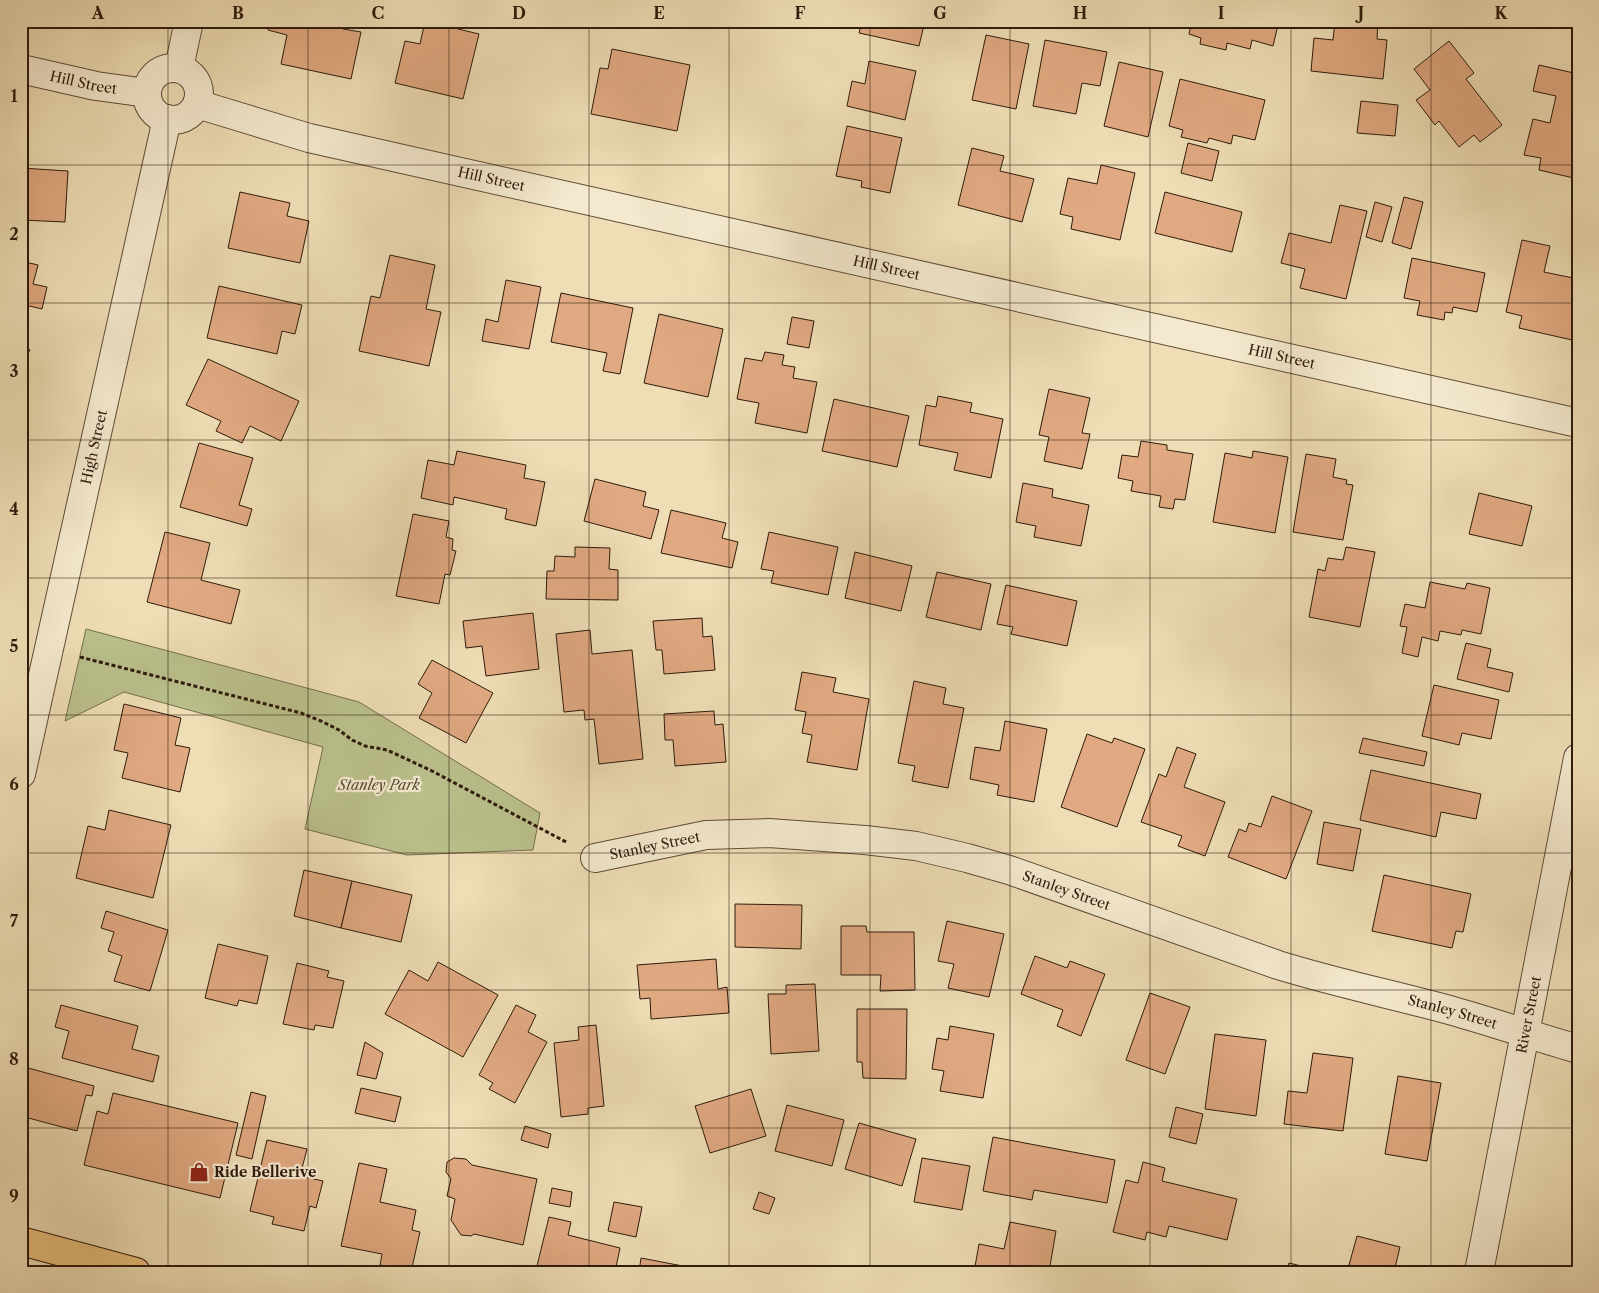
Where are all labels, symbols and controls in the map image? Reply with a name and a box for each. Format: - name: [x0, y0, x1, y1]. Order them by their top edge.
- text: A: [91, 3, 105, 23]
- text: B: [232, 3, 244, 23]
- text: C: [372, 3, 384, 23]
- text: D: [512, 3, 526, 23]
- text: E: [653, 3, 665, 23]
- text: F: [795, 3, 806, 23]
- text: G: [933, 3, 947, 23]
- text: H: [1073, 3, 1087, 23]
- text: I: [1218, 3, 1225, 23]
- text: J: [1355, 3, 1364, 23]
- text: K: [1495, 3, 1509, 23]
- street label: Hill Street: [48, 67, 118, 98]
- text: 1: [10, 86, 18, 106]
- street label: Hill Street: [456, 163, 527, 195]
- text: 2: [9, 224, 19, 244]
- street label: Hill Street: [851, 251, 922, 284]
- street label: Hill Street: [1247, 340, 1317, 373]
- text: 3: [9, 361, 19, 381]
- street label: High Street: [77, 408, 111, 486]
- text: 4: [9, 499, 19, 519]
- text: 5: [10, 636, 19, 656]
- text: 6: [9, 774, 19, 794]
- park label: Stanley Park: [337, 776, 420, 794]
- street label: Stanley Street: [608, 827, 702, 864]
- street label: Stanley Street: [1020, 866, 1113, 914]
- text: 7: [10, 911, 19, 931]
- street label: River Street: [1512, 974, 1545, 1055]
- street label: Stanley Street: [1406, 991, 1500, 1033]
- text: 8: [9, 1049, 19, 1069]
- shop icon: Ride Bellerive: [188, 1161, 210, 1183]
- place label: Ride Bellerive: [214, 1163, 316, 1181]
- text: 9: [9, 1186, 19, 1206]

